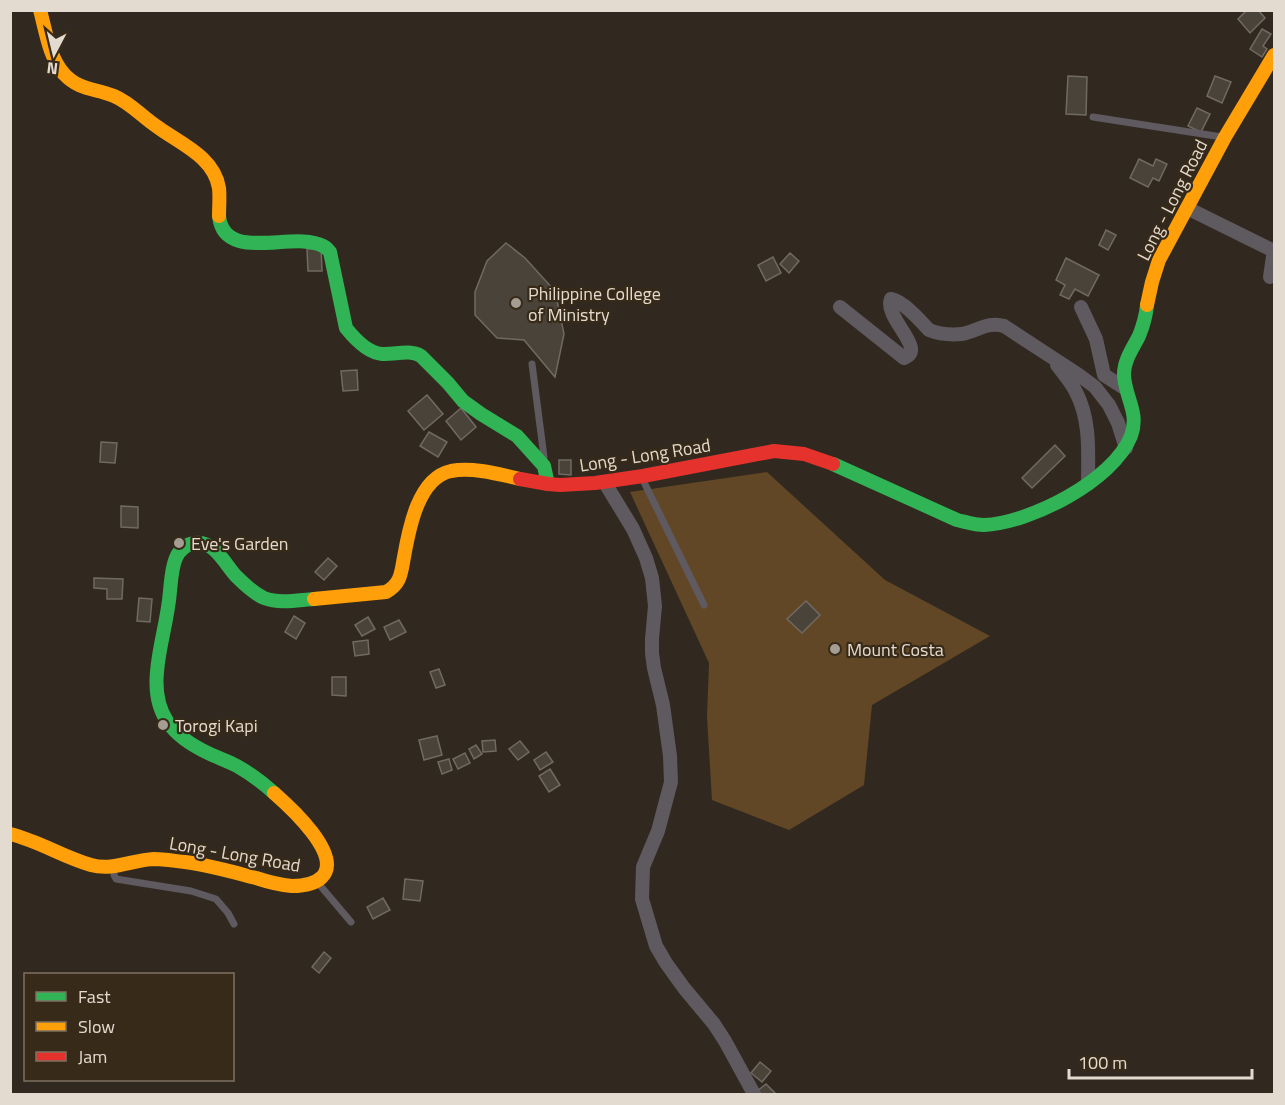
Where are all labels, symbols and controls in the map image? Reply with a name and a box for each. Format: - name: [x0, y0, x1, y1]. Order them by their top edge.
- north arrow: [24, 24, 84, 84]
- text: N: [45, 56, 59, 81]
- street label: Long - Long Road: [1130, 135, 1214, 265]
- place label: Philippine College of Ministry: [528, 280, 661, 328]
- marker: Philippine College of Ministry: [509, 296, 523, 310]
- street label: Long - Long Road: [577, 431, 713, 479]
- place label: Eve's Garden: [191, 530, 288, 557]
- marker: Eve's Garden: [172, 536, 186, 550]
- place label: Mount Costa: [847, 636, 944, 663]
- marker: Mount Costa: [828, 642, 842, 656]
- place label: Torogi Kapi: [175, 712, 258, 739]
- marker: Torogi Kapi: [156, 718, 170, 732]
- street label: Long - Long Road: [167, 829, 303, 879]
- legend: [24, 973, 234, 1081]
- text: Fast: [78, 983, 111, 1010]
- text: Slow: [78, 1013, 115, 1040]
- scale bar: [1069, 1042, 1252, 1080]
- text: Jam: [78, 1043, 107, 1070]
- text: 100 m: [1078, 1049, 1127, 1076]

